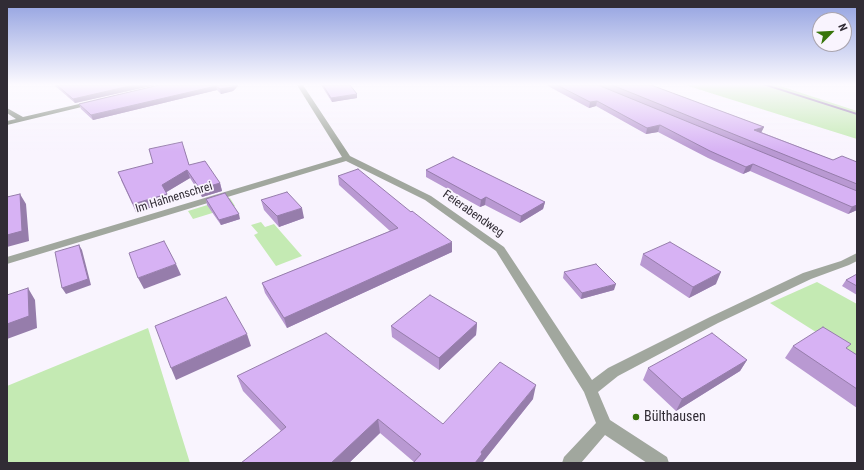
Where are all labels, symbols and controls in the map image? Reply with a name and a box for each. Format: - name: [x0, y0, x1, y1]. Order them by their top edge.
- north arrow: [812, 12, 852, 52]
- text: N: [835, 22, 850, 33]
- street label: Im Hahnenschrei: [134, 179, 214, 217]
- street label: Feierabendweg: [440, 188, 506, 240]
- place label: Bülthausen: [644, 409, 706, 425]
- marker: Bülthausen: [631, 412, 641, 422]

